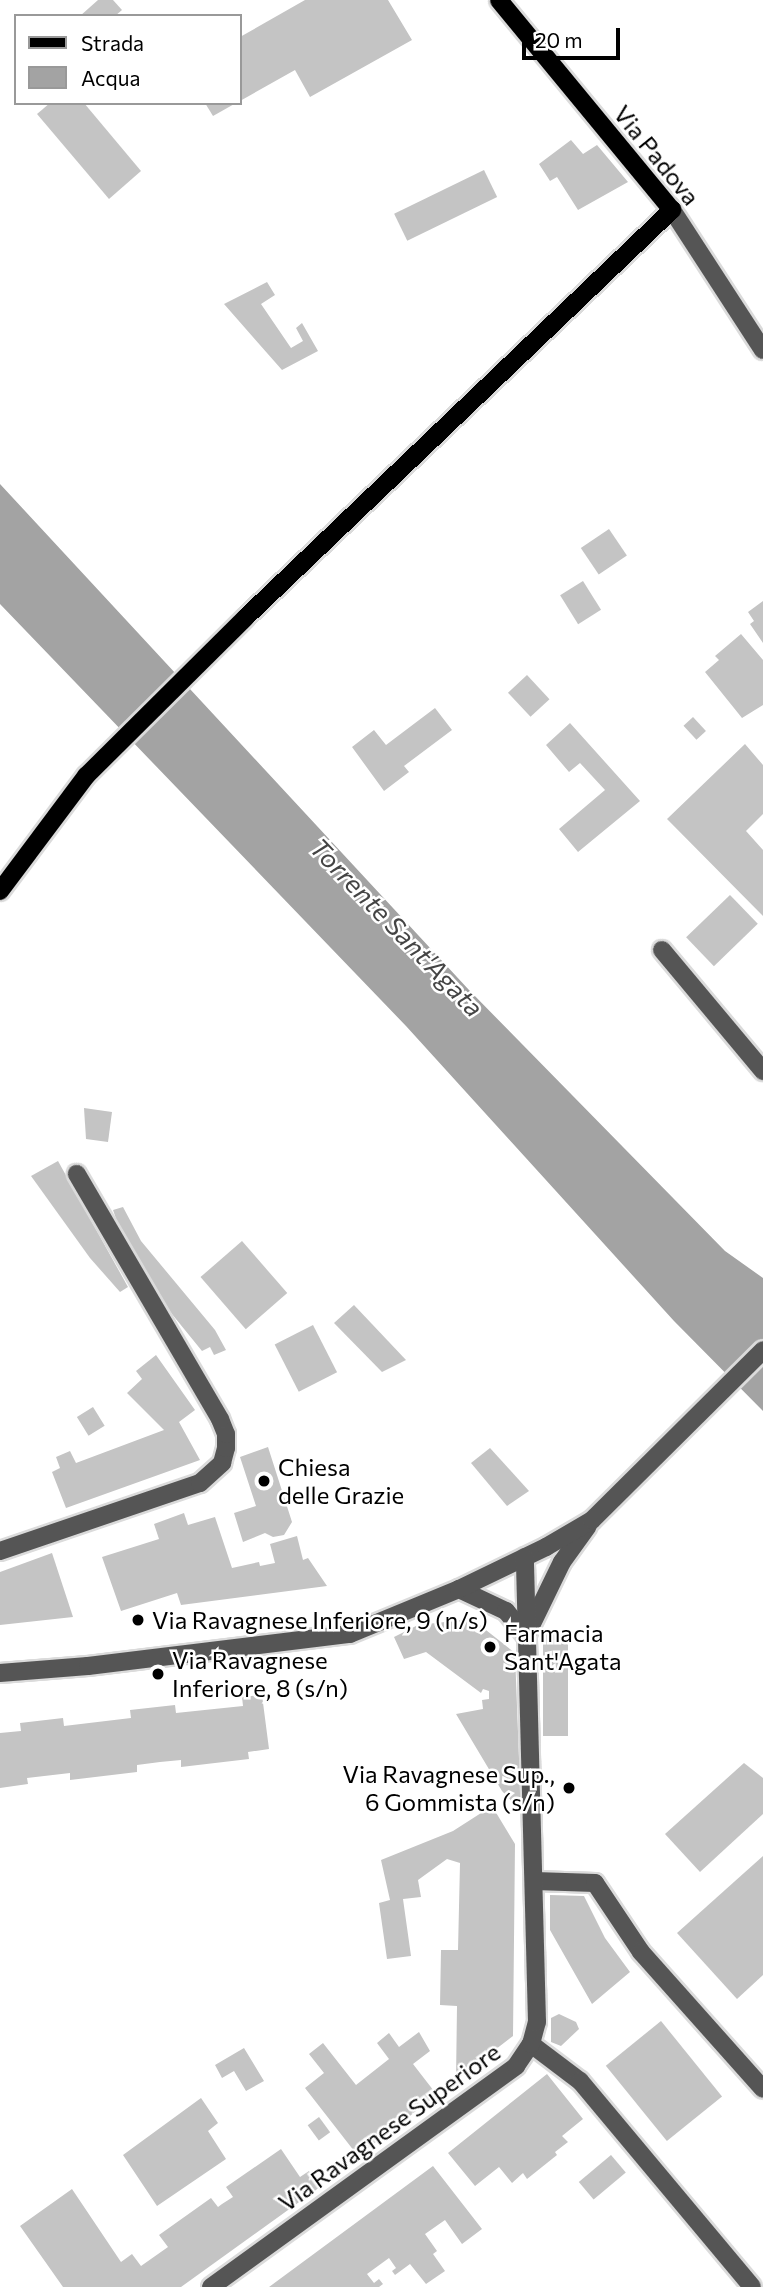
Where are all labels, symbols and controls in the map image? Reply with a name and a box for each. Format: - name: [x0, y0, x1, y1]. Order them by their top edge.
- legend: [14, 14, 242, 105]
- scale bar: [525, 14, 623, 58]
- text: 20 m: [535, 27, 583, 52]
- text: Strada: [81, 30, 144, 55]
- text: Acqua: [81, 65, 140, 90]
- street label: Via Padova: [608, 99, 706, 211]
- water label: Torrente Sant'Agata: [304, 831, 490, 1023]
- place label: Chiesa delle Grazie: [278, 1453, 404, 1509]
- marker: Chiesa delle Grazie: [256, 1473, 272, 1489]
- place label: Via Ravagnese Inferiore, 9 (n/s): [152, 1606, 488, 1634]
- marker: Via Ravagnese Inferiore, 9 (n/s): [130, 1612, 146, 1628]
- place label: Farmacia Sant'Agata: [504, 1619, 622, 1675]
- marker: Farmacia Sant'Agata: [482, 1639, 498, 1655]
- place label: Via Ravagnese Inferiore, 8 (s/n): [172, 1646, 348, 1702]
- marker: Via Ravagnese Inferiore, 8 (s/n): [150, 1666, 166, 1682]
- place label: Via Ravagnese Sup., 6 Gommista (s/n): [342, 1760, 555, 1816]
- marker: Via Ravagnese Sup., 6 Gommista (s/n): [561, 1780, 577, 1796]
- street label: Via Ravagnese Superiore: [273, 2037, 505, 2217]

